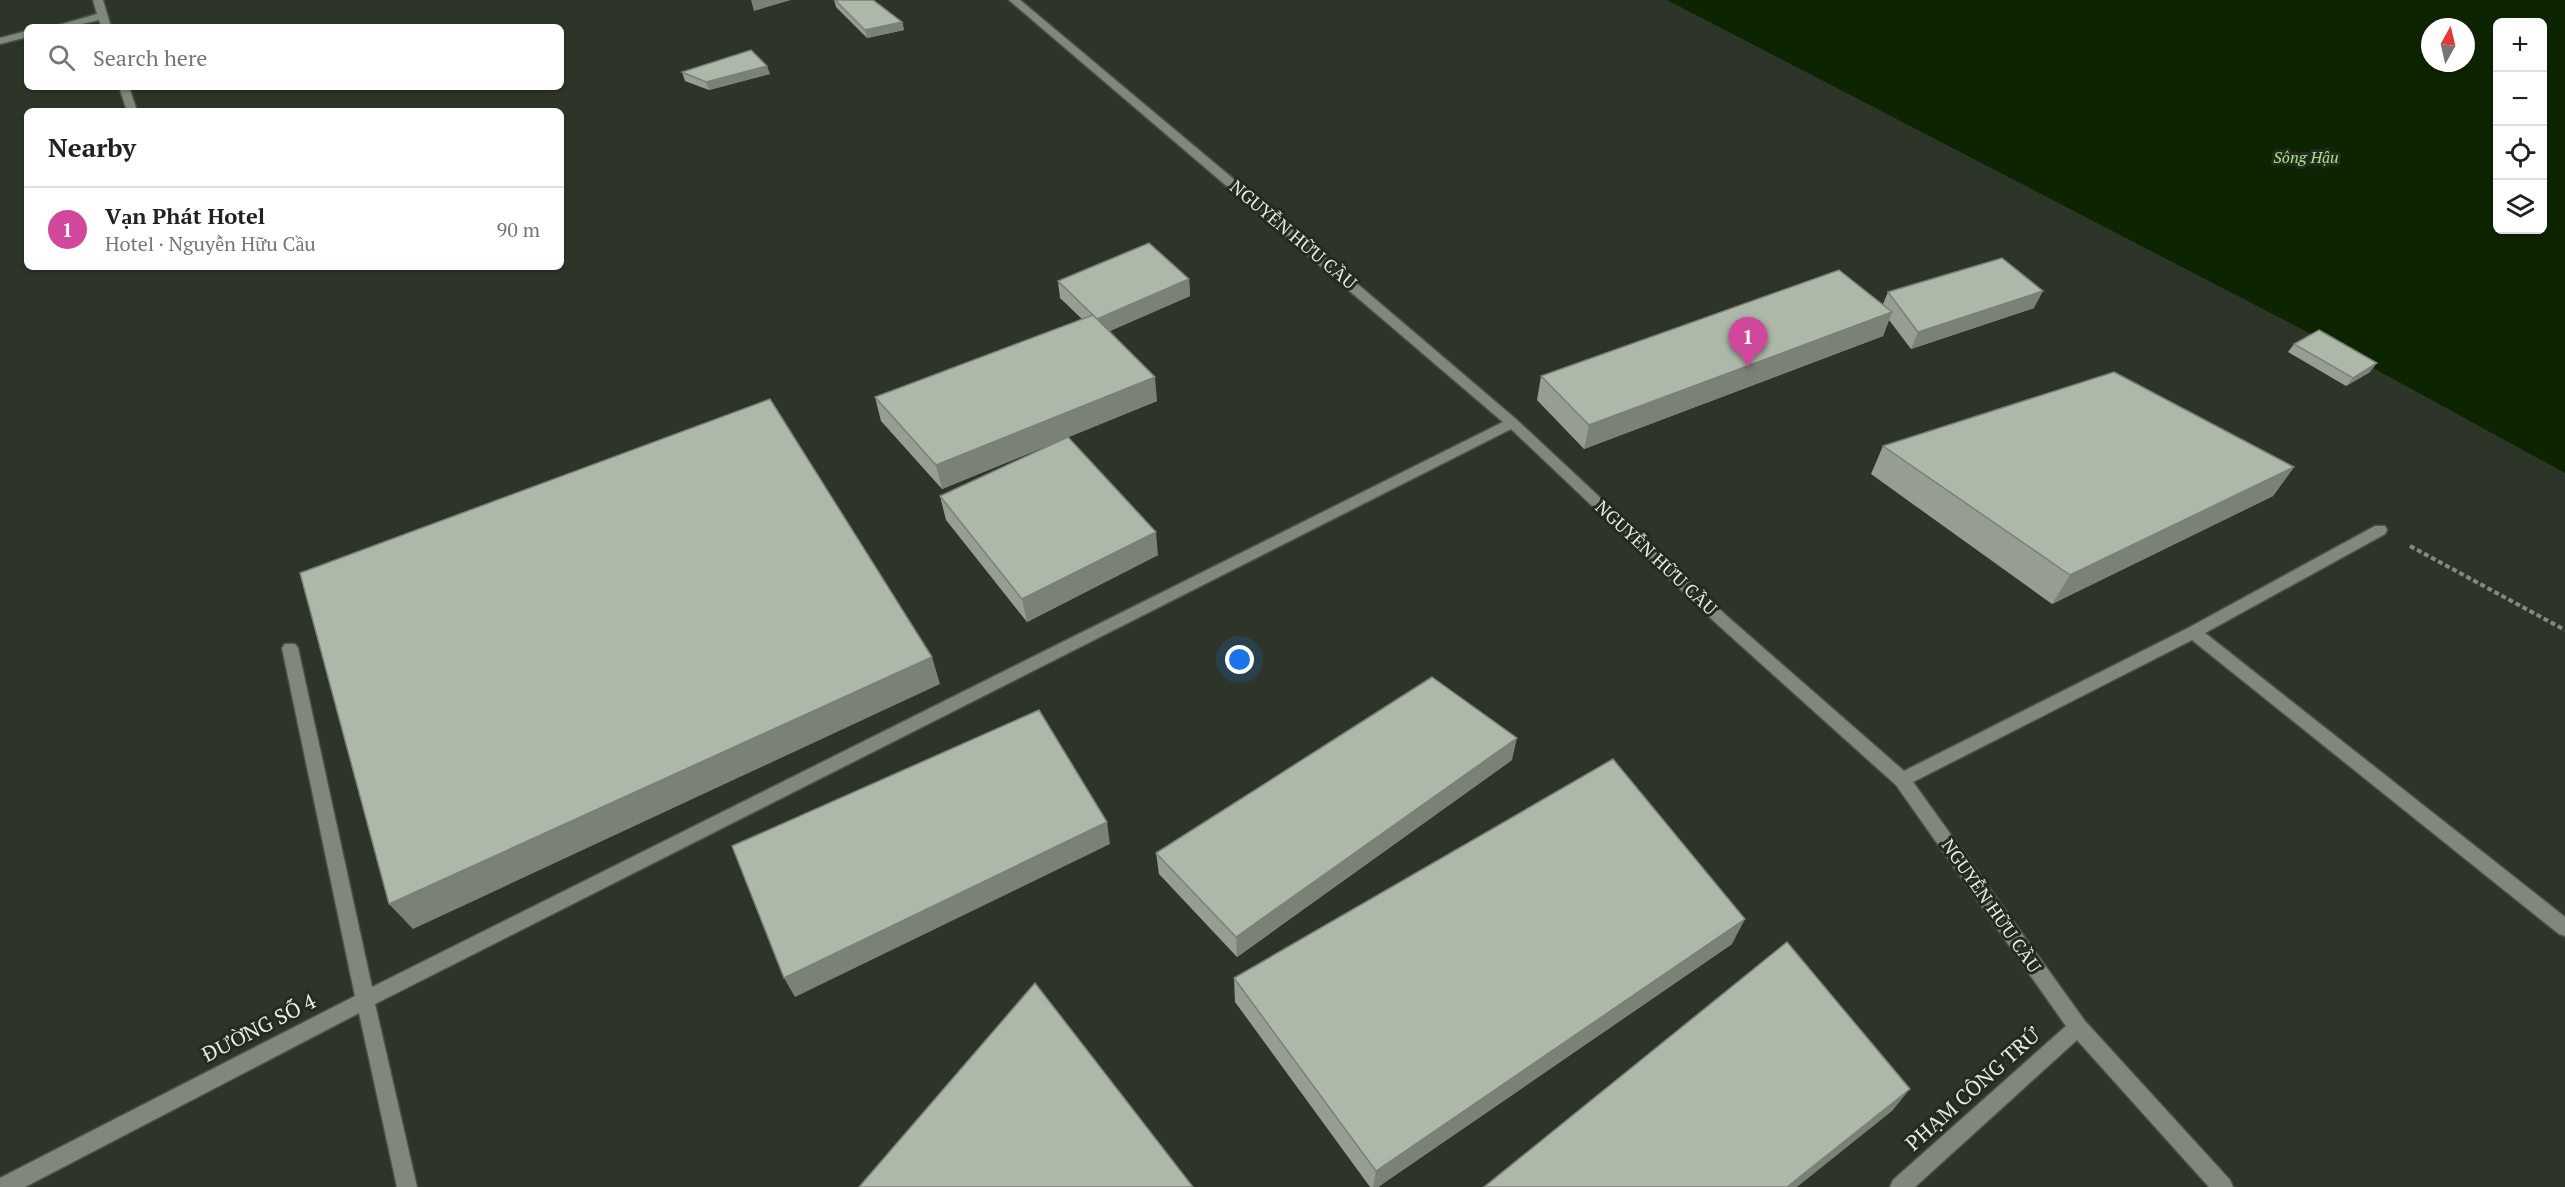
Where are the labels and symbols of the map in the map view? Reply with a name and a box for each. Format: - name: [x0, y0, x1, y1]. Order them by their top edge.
- north arrow: [2421, 18, 2475, 72]
- water label: Sông Hậu: [2273, 146, 2339, 168]
- street label: NGUYỄN HỮU CẦU: [1225, 174, 1362, 294]
- pin: 1: [1728, 318, 1768, 367]
- street label: NGUYỄN HỮU CẦU: [1591, 495, 1723, 620]
- your location: [1225, 645, 1254, 674]
- street label: NGUYỄN HỮU CẦU: [1937, 834, 2047, 977]
- street label: ĐƯỜNG SỐ 4: [197, 986, 321, 1068]
- street label: PHẠM CÔNG TRỨ: [1899, 1020, 2046, 1156]

